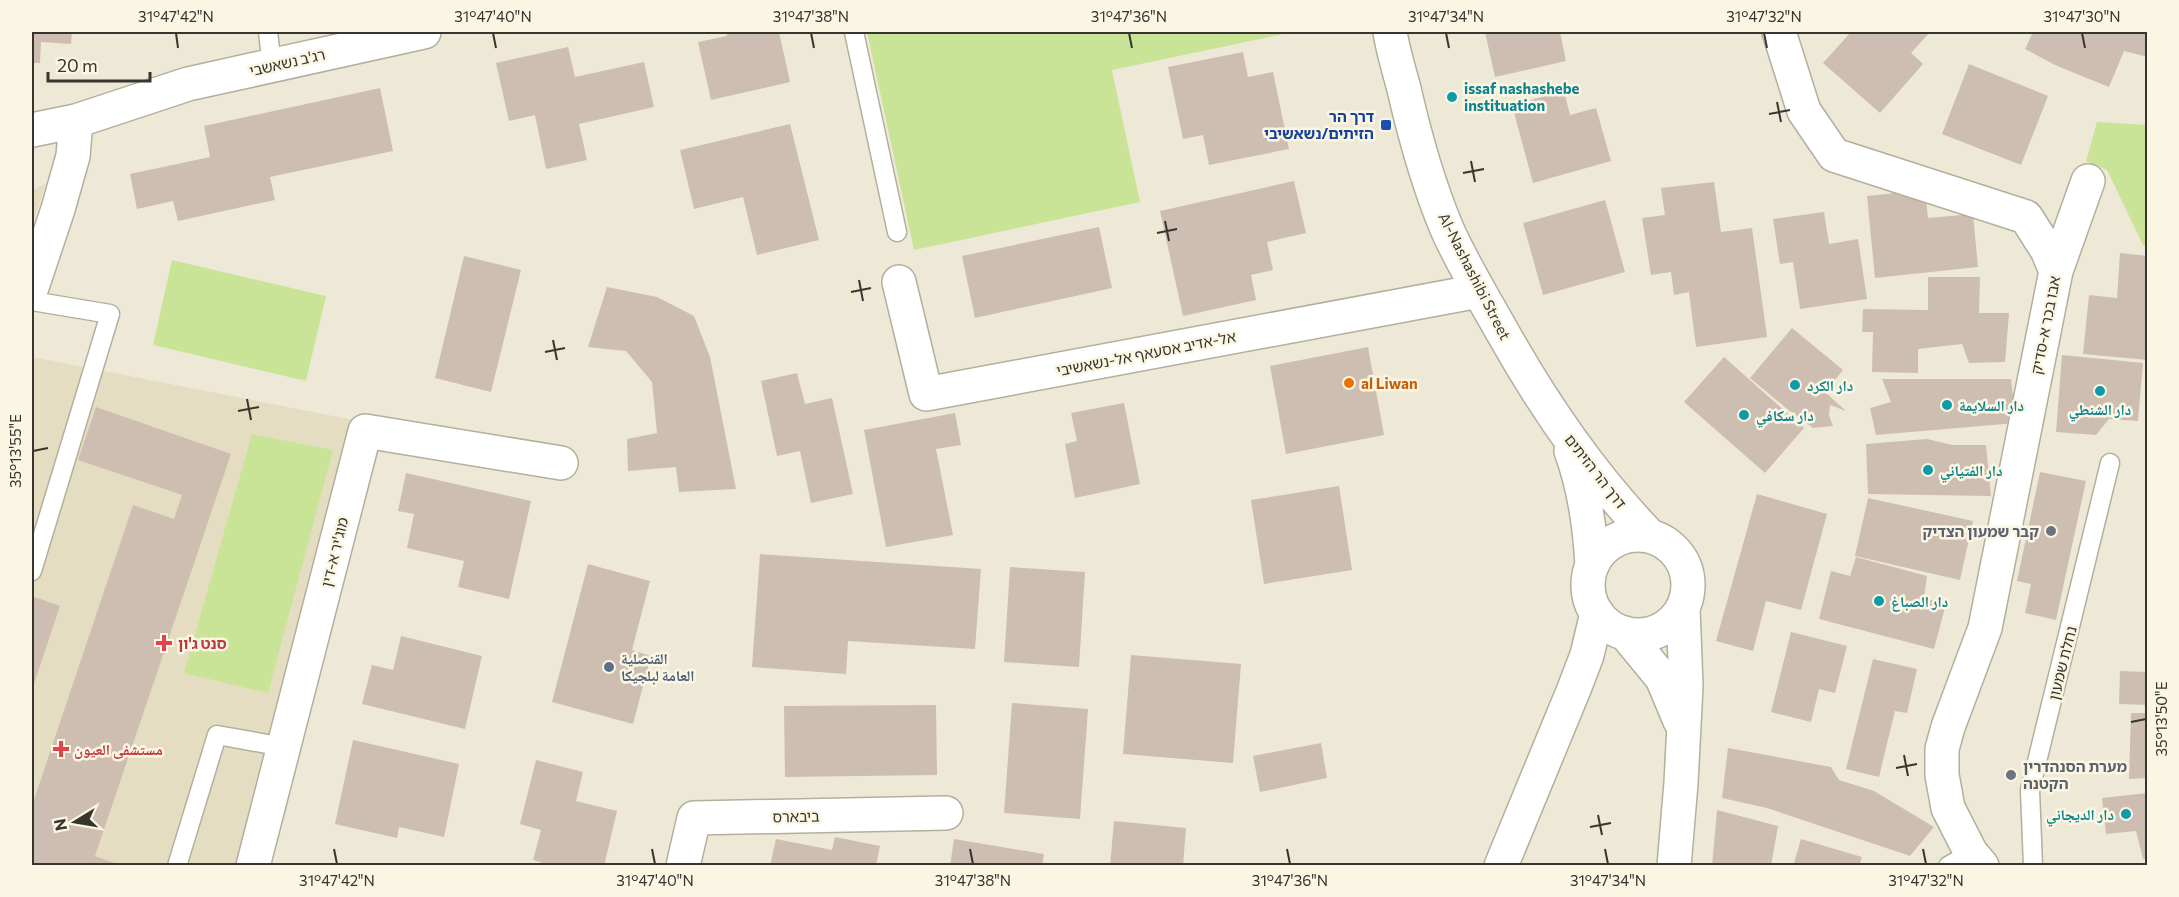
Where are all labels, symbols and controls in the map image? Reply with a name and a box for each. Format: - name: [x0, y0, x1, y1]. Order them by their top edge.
- text: 31°47'42"N: [138, 7, 214, 25]
- text: 31°47'40"N: [454, 7, 532, 25]
- text: 31°47'38"N: [773, 7, 849, 25]
- text: 31°47'36"N: [1091, 7, 1167, 25]
- text: 31°47'34"N: [1408, 7, 1484, 25]
- text: 31°47'32"N: [1726, 7, 1802, 25]
- text: 31°47'30"N: [2043, 7, 2121, 25]
- scale bar: [48, 45, 150, 83]
- street label: רג'ב נשאשבי: [247, 45, 327, 79]
- text: 20 m: [57, 54, 98, 76]
- place label: issaf nashashebe instituation: [1464, 79, 1580, 114]
- marker: issaf nashashebe instituation: [1445, 90, 1459, 104]
- place label: דרך הר הזיתים/נשאשיבי: [1264, 107, 1374, 142]
- marker: דרך הר הזיתים/נשאשיבי: [1379, 118, 1393, 132]
- street label: Al-Nashashibi Street: [1435, 209, 1515, 343]
- street label: אבו בכר א-סדיק: [2027, 274, 2063, 376]
- street label: אל-אדיב אסעאף אל-נשאשיבי: [1055, 327, 1237, 379]
- place label: al Liwan: [1361, 374, 1418, 392]
- marker: al Liwan: [1342, 376, 1356, 390]
- place label: دار الكرد: [1807, 376, 1853, 394]
- marker: دار الكرد: [1788, 378, 1802, 392]
- marker: دار الشنطي: [2093, 384, 2107, 398]
- place label: دار السلايمة: [1959, 396, 2024, 414]
- marker: دار السلايمة: [1940, 398, 1954, 412]
- place label: دار الشنطي: [2069, 400, 2131, 422]
- place label: دار سكافي: [1756, 406, 1814, 428]
- marker: دار سكافي: [1737, 408, 1751, 422]
- text: 35°13'55"E: [6, 414, 24, 488]
- street label: דרך הר הזיתים: [1561, 430, 1631, 512]
- place label: دار الفتياني: [1940, 461, 2003, 483]
- marker: دار الفتياني: [1921, 463, 1935, 477]
- street label: מוג'יר א-דין: [317, 515, 351, 589]
- place label: קבר שמעון הצדיק: [1922, 522, 2039, 540]
- marker: קבר שמעון הצדיק: [2044, 524, 2058, 538]
- place label: دار الصباغ: [1891, 592, 1948, 612]
- marker: دار الصباغ: [1872, 594, 1886, 608]
- street label: נחלת שמעון: [2044, 624, 2080, 702]
- marker: סנט ג'ון: [155, 634, 173, 652]
- place label: סנט ג'ון: [178, 634, 227, 652]
- place label: القنصلية العامة لبلجيكا: [621, 649, 694, 685]
- marker: القنصلية العامة لبلجيكا: [602, 660, 616, 674]
- text: 35°13'50"E: [2152, 681, 2170, 757]
- marker: مستشفى العيون: [52, 740, 70, 758]
- place label: مستشفى العيون: [74, 740, 163, 759]
- place label: מערת הסנהדרין הקטנה: [2023, 757, 2127, 792]
- marker: מערת הסנהדרין הקטנה: [2004, 768, 2018, 782]
- north arrow: [45, 792, 105, 852]
- place label: دار الديجاني: [2046, 805, 2114, 827]
- street label: ביבארס: [772, 807, 820, 825]
- marker: دار الديجاني: [2119, 807, 2133, 821]
- text: N: [49, 817, 70, 833]
- text: 31°47'42"N: [299, 871, 375, 889]
- text: 31°47'40"N: [616, 871, 694, 889]
- text: 31°47'38"N: [935, 871, 1011, 889]
- text: 31°47'36"N: [1252, 871, 1328, 889]
- text: 31°47'34"N: [1570, 871, 1646, 889]
- text: 31°47'32"N: [1888, 871, 1964, 889]

